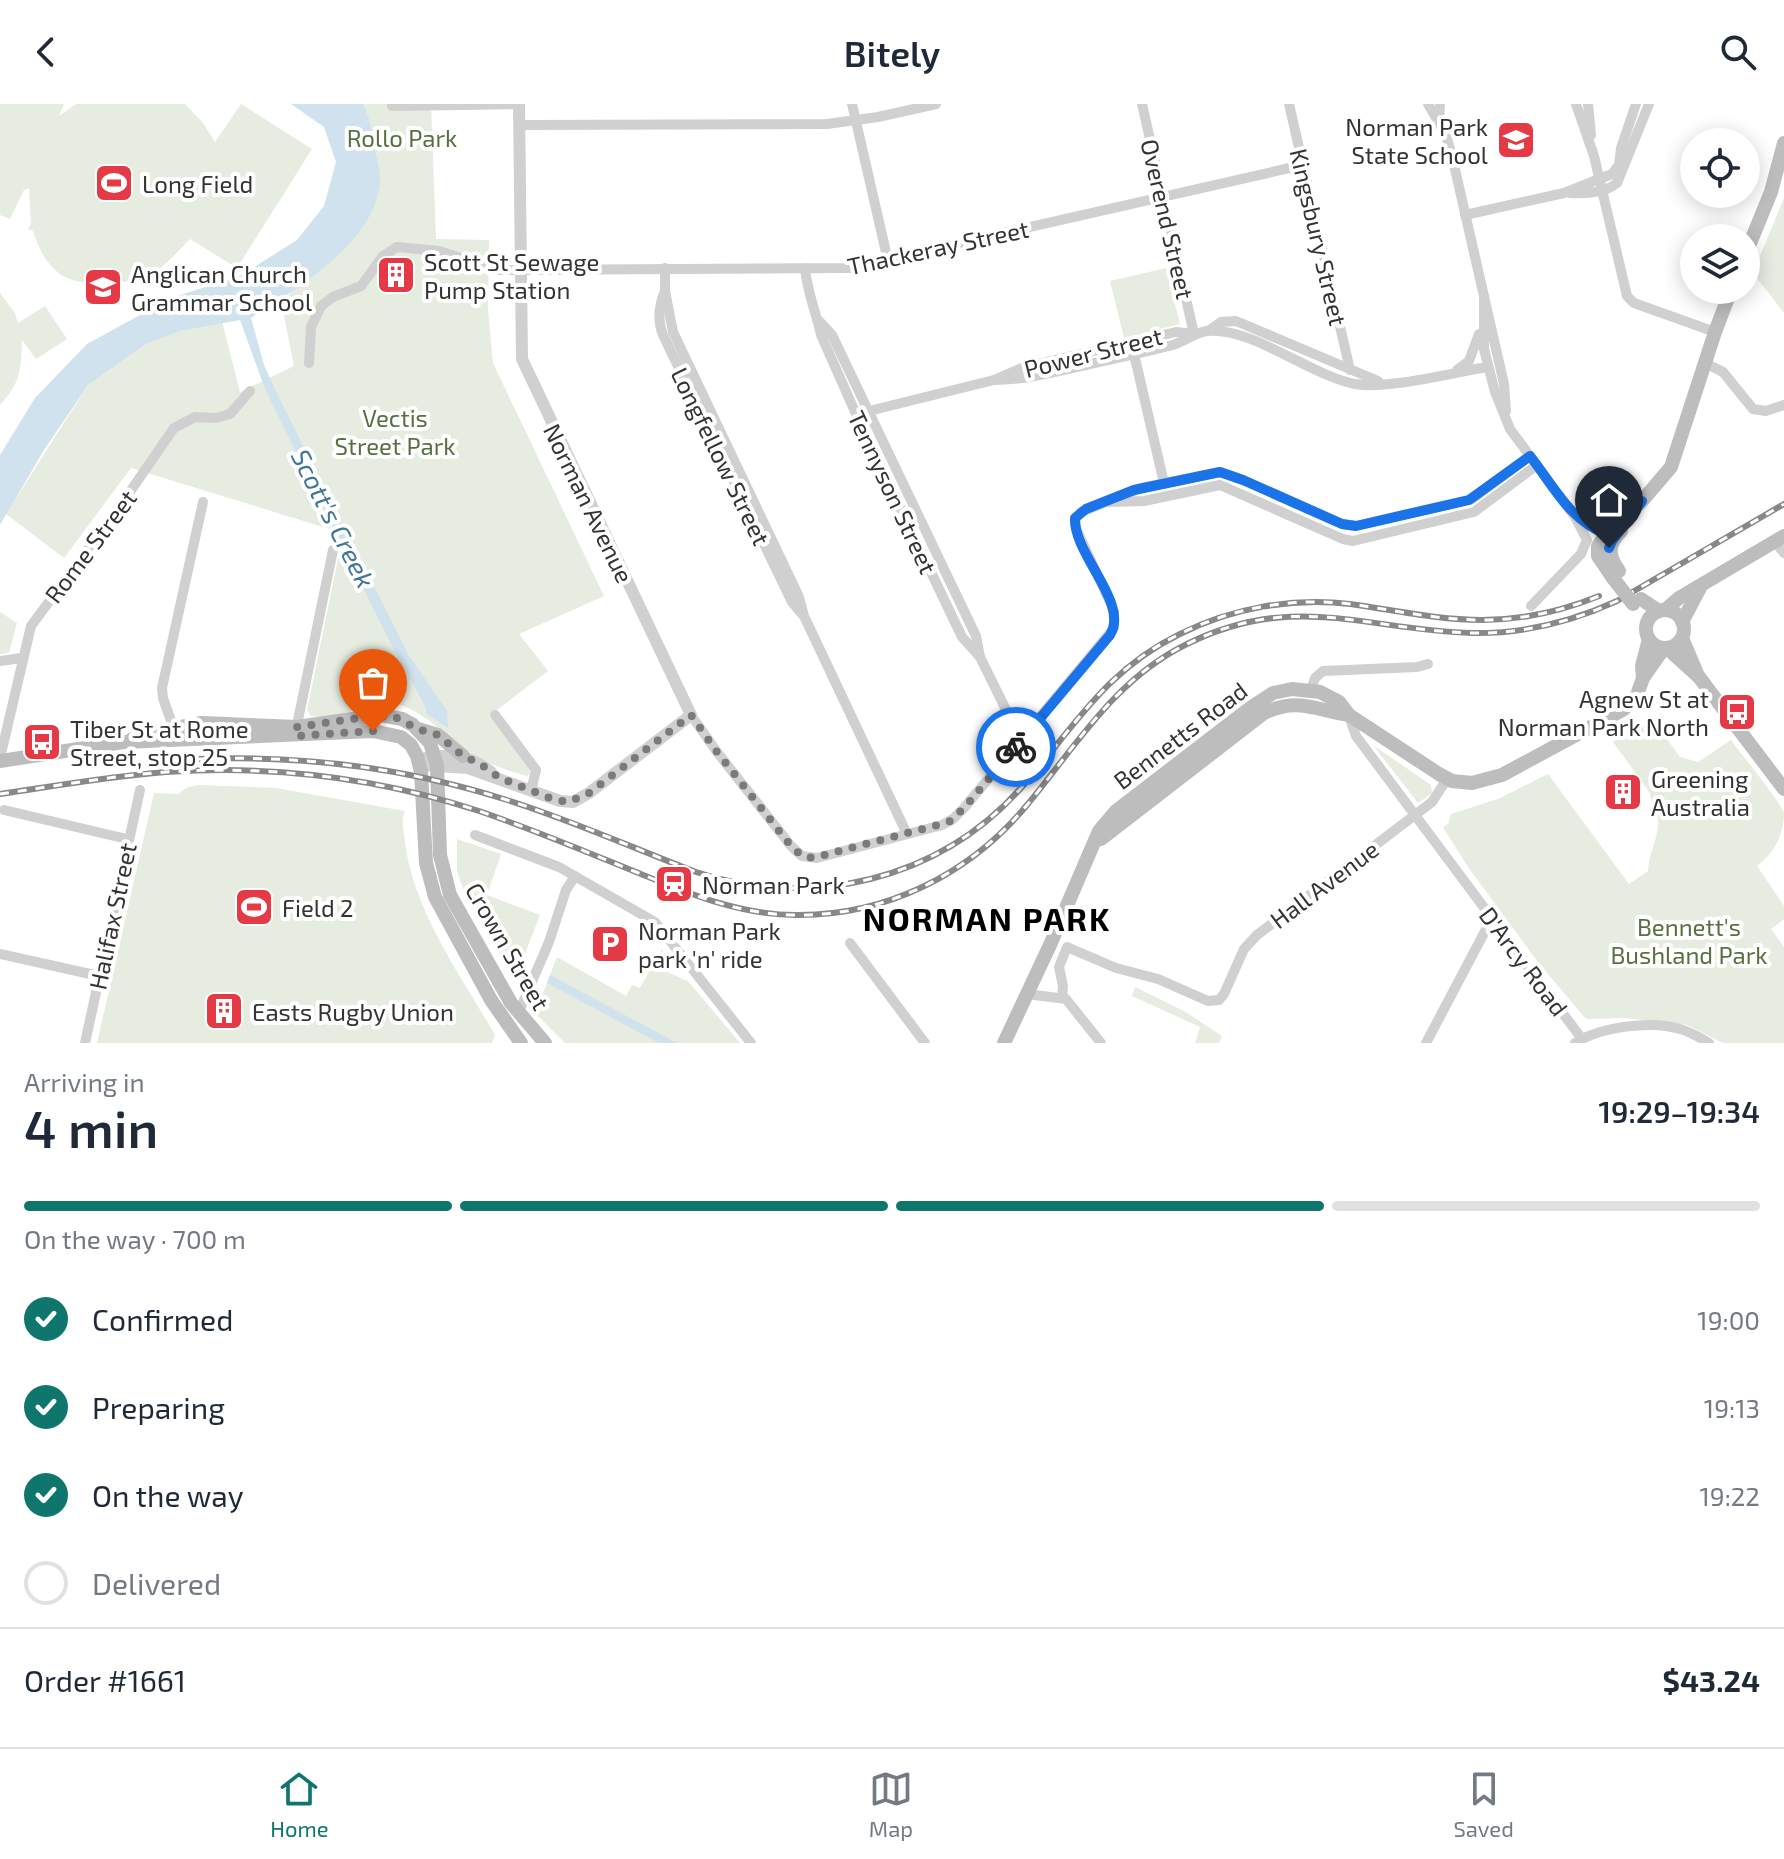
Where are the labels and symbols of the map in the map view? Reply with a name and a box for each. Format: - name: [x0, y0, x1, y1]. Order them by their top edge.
- place label: Norman Park State School: [1345, 112, 1488, 169]
- school or university icon: Norman Park State School: [1495, 119, 1537, 161]
- park label: Rollo Park: [347, 123, 457, 152]
- street label: Overend Street: [1135, 136, 1201, 302]
- street label: Kingsbury Street: [1285, 146, 1353, 328]
- sports icon: Long Field: [93, 162, 135, 204]
- place label: Long Field: [142, 169, 253, 198]
- street label: Thackeray Street: [845, 214, 1031, 280]
- place label: Scott St Sewage Pump Station: [424, 247, 600, 304]
- building icon: Scott St Sewage Pump Station: [375, 254, 417, 296]
- place label: Anglican Church Grammar School: [131, 259, 312, 316]
- school or university icon: Anglican Church Grammar School: [82, 266, 124, 308]
- street label: Power Street: [1021, 321, 1165, 383]
- street label: Longfellow Street: [665, 362, 777, 550]
- park label: Vectis Street Park: [334, 403, 456, 460]
- street label: Tennyson Street: [843, 406, 943, 578]
- street label: Norman Avenue: [538, 419, 640, 587]
- water label: Scott's Creek: [286, 443, 382, 593]
- pin: [1575, 466, 1643, 548]
- street label: Rome Street: [38, 484, 142, 608]
- pin: [339, 649, 407, 731]
- street label: Bennetts Road: [1108, 675, 1252, 795]
- place label: Agnew St at Norman Park North: [1498, 684, 1709, 741]
- bus stop icon: Agnew St at Norman Park North: [1716, 691, 1758, 733]
- courier: [976, 707, 1056, 787]
- place label: Tiber St at Rome Street, stop 25: [70, 714, 249, 771]
- bus stop icon: Tiber St at Rome Street, stop 25: [21, 721, 63, 763]
- place label: Greening Australia: [1651, 764, 1750, 821]
- building icon: Greening Australia: [1602, 771, 1644, 813]
- street label: Hall Avenue: [1264, 834, 1384, 934]
- street label: Halifax Street: [82, 840, 142, 992]
- station icon: Norman Park: [653, 863, 695, 905]
- place label: Norman Park: [702, 870, 845, 899]
- street label: Crown Street: [460, 877, 556, 1015]
- sports icon: Field 2: [233, 886, 275, 928]
- place label: Field 2: [282, 893, 354, 922]
- district label: NORMAN PARK: [863, 899, 1111, 937]
- street label: D'Arcy Road: [1474, 901, 1574, 1021]
- park label: Bennett's Bushland Park: [1610, 912, 1768, 969]
- place label: Norman Park park 'n' ride: [638, 916, 781, 973]
- parking icon: Norman Park park 'n' ride: [589, 923, 631, 965]
- building icon: Easts Rugby Union: [203, 990, 245, 1032]
- place label: Easts Rugby Union: [252, 997, 454, 1026]

